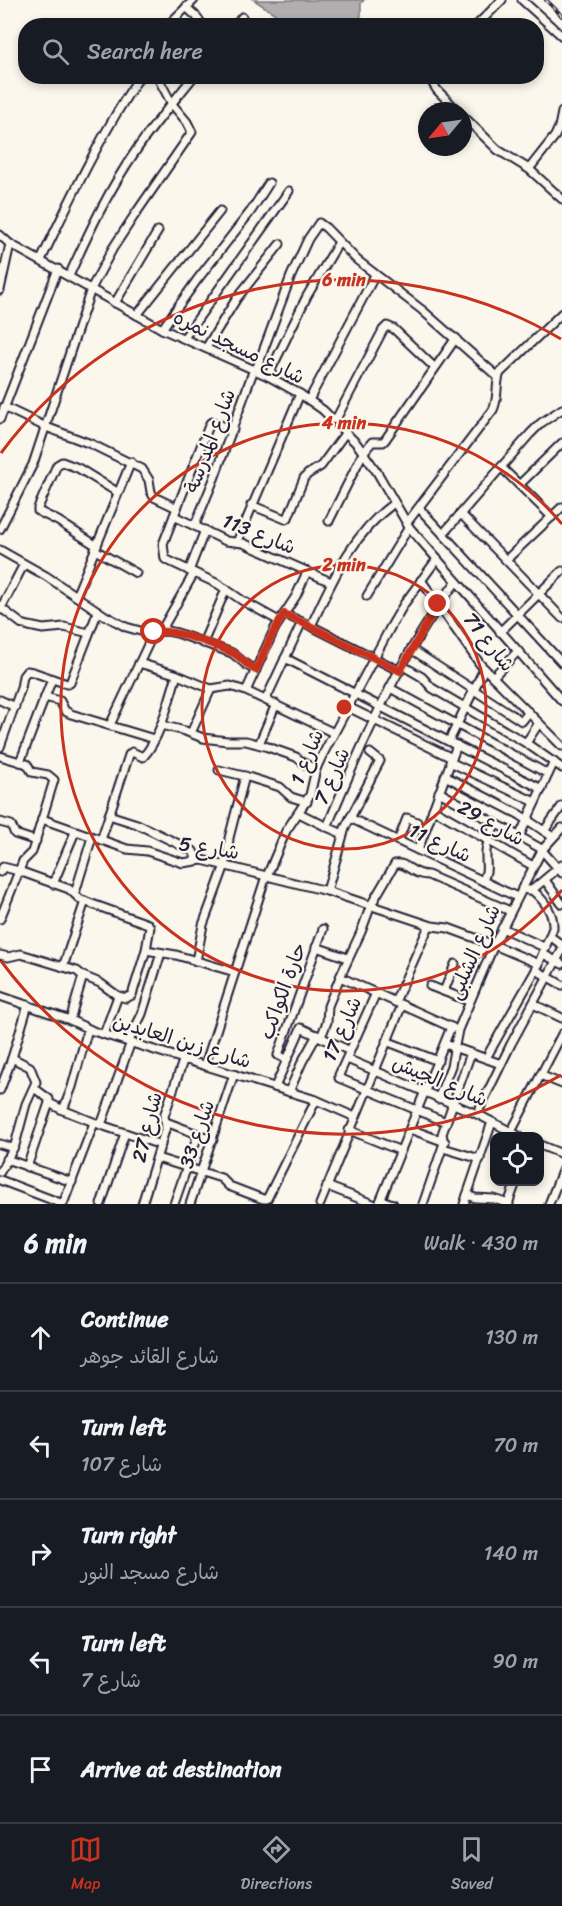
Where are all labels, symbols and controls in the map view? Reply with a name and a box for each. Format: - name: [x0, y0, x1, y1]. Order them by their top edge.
- search box: [18, 18, 544, 84]
- text: Search here: [87, 32, 203, 71]
- icon: search: [39, 35, 72, 68]
- north arrow: [418, 102, 472, 156]
- text: 6 min: [321, 264, 366, 296]
- street label: شارع مسجد نمره: [167, 300, 311, 394]
- street label: شارع المدرسة: [174, 384, 246, 498]
- text: 4 min: [321, 407, 367, 439]
- street label: شارع 113: [217, 503, 301, 565]
- text: 2 min: [321, 549, 366, 581]
- route end: [424, 590, 450, 616]
- street label: شارع 71: [454, 604, 524, 680]
- route start: [140, 618, 166, 644]
- centre of rings: [334, 697, 354, 717]
- street label: شارع 1: [280, 724, 334, 790]
- street label: شارع 7: [304, 742, 360, 810]
- street label: شارع 29: [451, 790, 531, 856]
- street label: شارع 11: [403, 813, 477, 873]
- street label: شارع 5: [176, 826, 242, 870]
- street label: شارع الشلبى: [437, 898, 511, 1006]
- street label: حارة الكواكب: [249, 938, 317, 1044]
- street label: شارع 17: [312, 991, 372, 1067]
- street label: شارع زين العابدين: [108, 1003, 256, 1079]
- street label: شارع الجيش: [387, 1045, 493, 1117]
- street label: شارع 27: [121, 1088, 173, 1166]
- street label: شارع 33: [169, 1095, 225, 1173]
- map controls: [490, 1132, 544, 1186]
- button: locate: [490, 1132, 544, 1186]
- text: 6 min: [24, 1220, 87, 1266]
- text: Walk · 430 m: [424, 1226, 538, 1261]
- text: Continue: [81, 1300, 169, 1339]
- text: 130 m: [485, 1320, 538, 1355]
- icon: ahead: [24, 1321, 57, 1354]
- text: شارع القائد جوهر: [81, 1339, 219, 1374]
- text: Turn left: [81, 1408, 166, 1447]
- text: 70 m: [493, 1428, 538, 1463]
- icon: left: [24, 1429, 57, 1462]
- text: شارع 107: [81, 1447, 162, 1482]
- text: Turn right: [81, 1516, 176, 1555]
- text: 140 m: [484, 1536, 538, 1571]
- icon: right: [24, 1537, 57, 1570]
- text: شارع مسجد النور: [81, 1555, 219, 1590]
- text: Turn left: [81, 1624, 166, 1663]
- text: 90 m: [493, 1644, 538, 1679]
- icon: left: [24, 1645, 57, 1678]
- text: شارع 7: [81, 1663, 141, 1698]
- text: Arrive at destination: [81, 1750, 282, 1789]
- icon: arrive: [24, 1753, 57, 1786]
- tab: Map: [69, 1833, 102, 1898]
- tab: Directions: [241, 1833, 312, 1898]
- tab: Saved: [451, 1833, 493, 1898]

